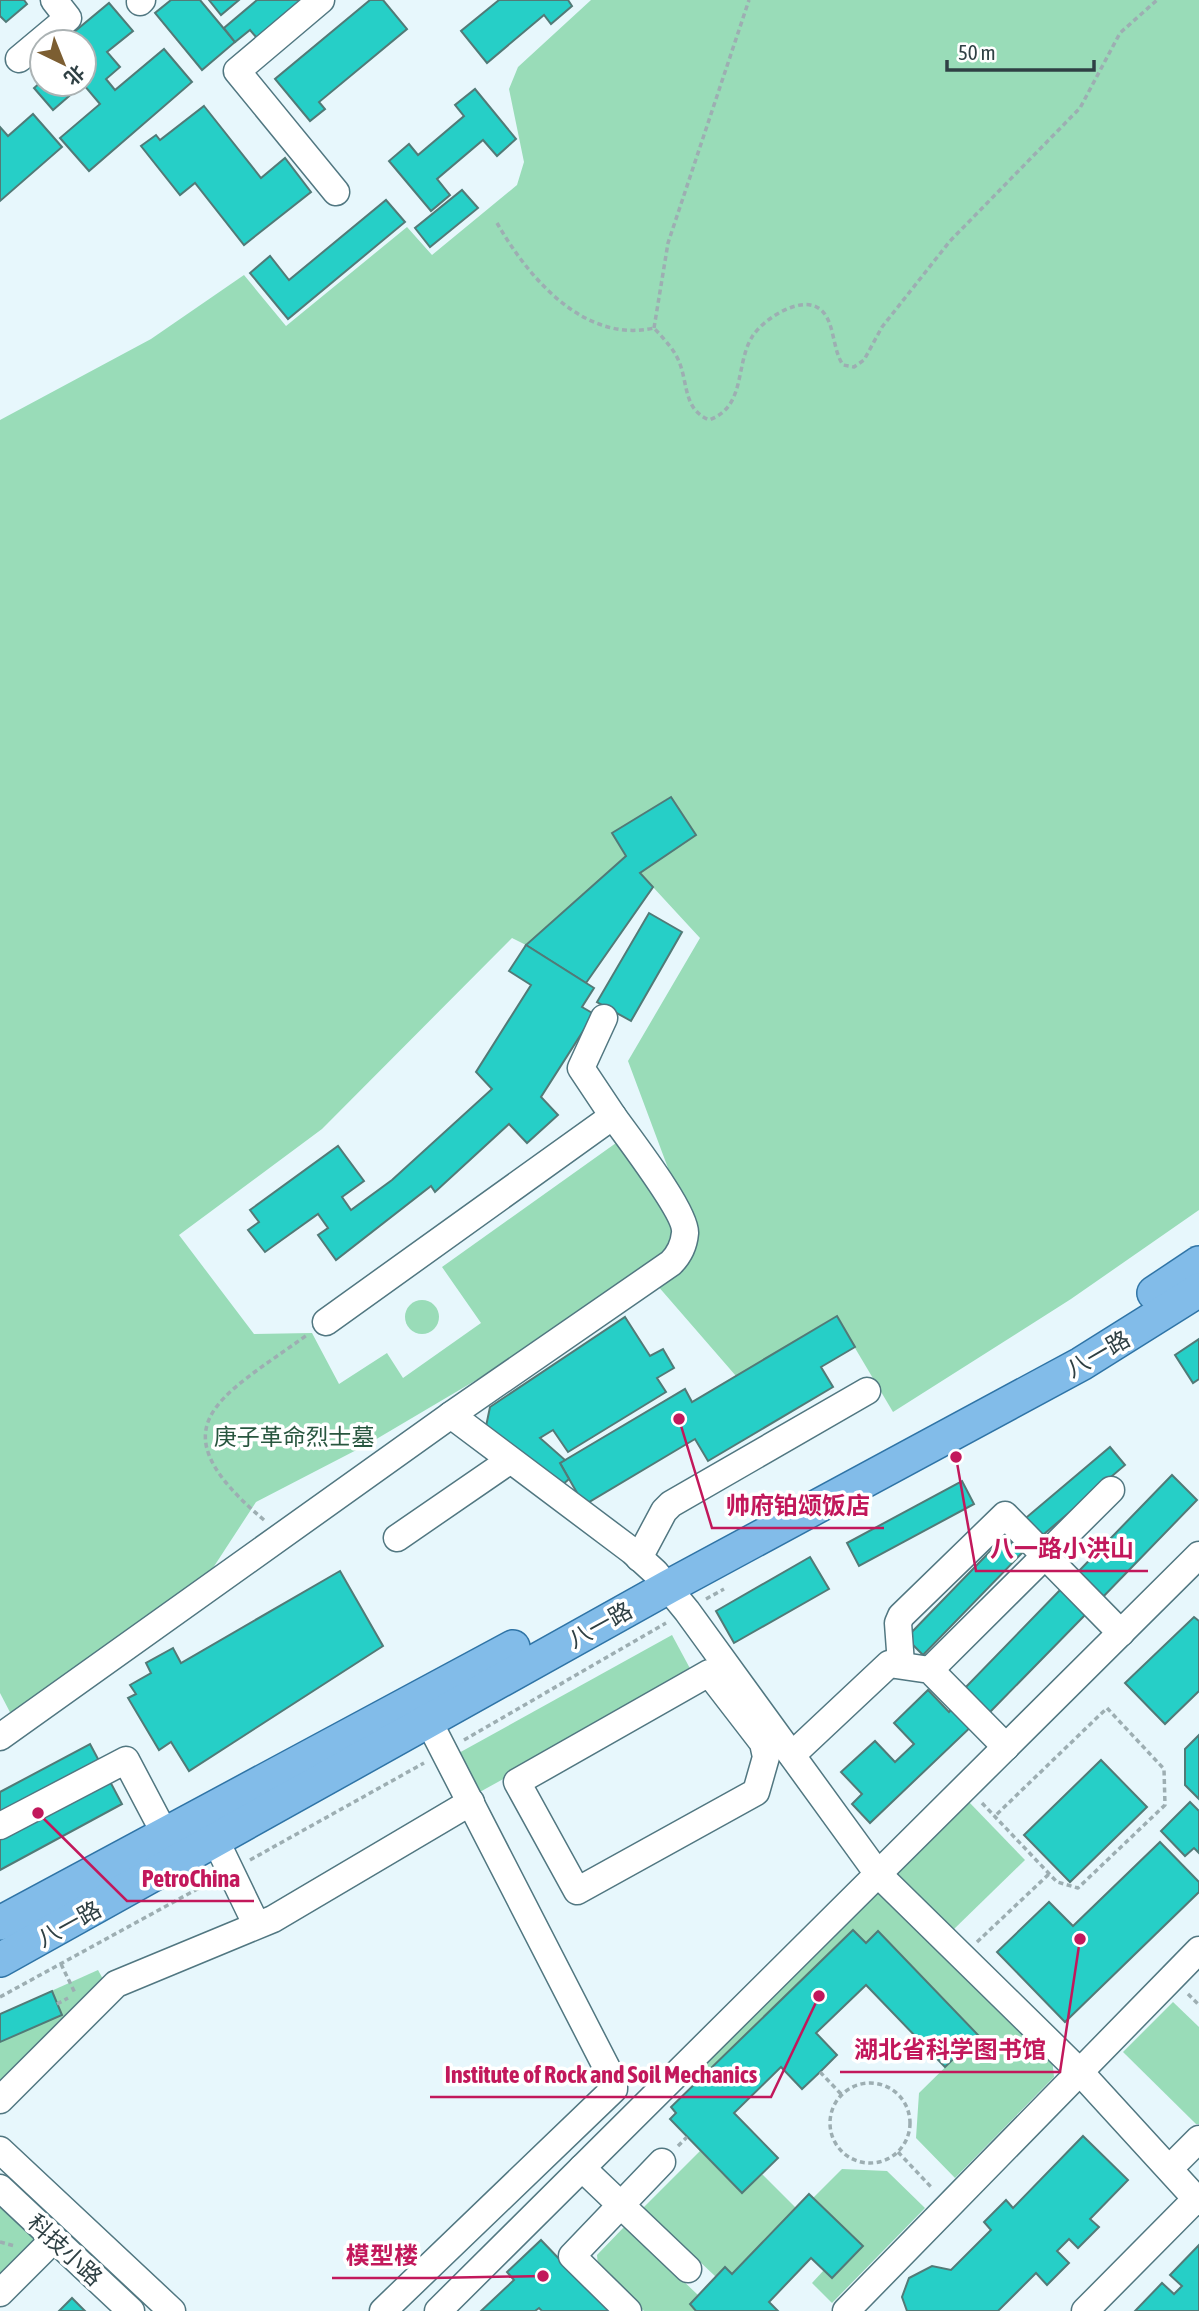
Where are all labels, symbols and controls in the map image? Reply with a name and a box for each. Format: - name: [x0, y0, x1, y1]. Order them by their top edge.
- north arrow: [28, 28, 98, 98]
- scale bar: [947, 28, 1094, 72]
- text: 50 m: [958, 40, 996, 64]
- text: 北: [60, 61, 89, 90]
- street label: 八一路: [1062, 1325, 1134, 1383]
- park label: 庚子革命烈士墓: [214, 1424, 375, 1450]
- callout: 帅府铂颂饭店: [712, 1483, 884, 1528]
- text: 帅府铂颂饭店: [726, 1492, 870, 1519]
- callout: 八一路小洪山: [976, 1526, 1148, 1571]
- text: 八一路小洪山: [990, 1535, 1134, 1562]
- street label: 八一路: [564, 1597, 636, 1653]
- callout: PetroChina: [127, 1856, 254, 1901]
- text: PetroChina: [142, 1865, 240, 1892]
- street label: 八一路: [33, 1896, 105, 1952]
- callout: 湖北省科学图书馆: [840, 2027, 1060, 2072]
- text: 湖北省科学图书馆: [854, 2036, 1046, 2063]
- callout: Institute of Rock and Soil Mechanics: [430, 2052, 771, 2097]
- text: Institute of Rock and Soil Mechanics: [445, 2061, 758, 2088]
- street label: 科技小路: [22, 2209, 108, 2291]
- callout: 模型楼: [332, 2233, 432, 2278]
- text: 模型楼: [346, 2242, 418, 2269]

